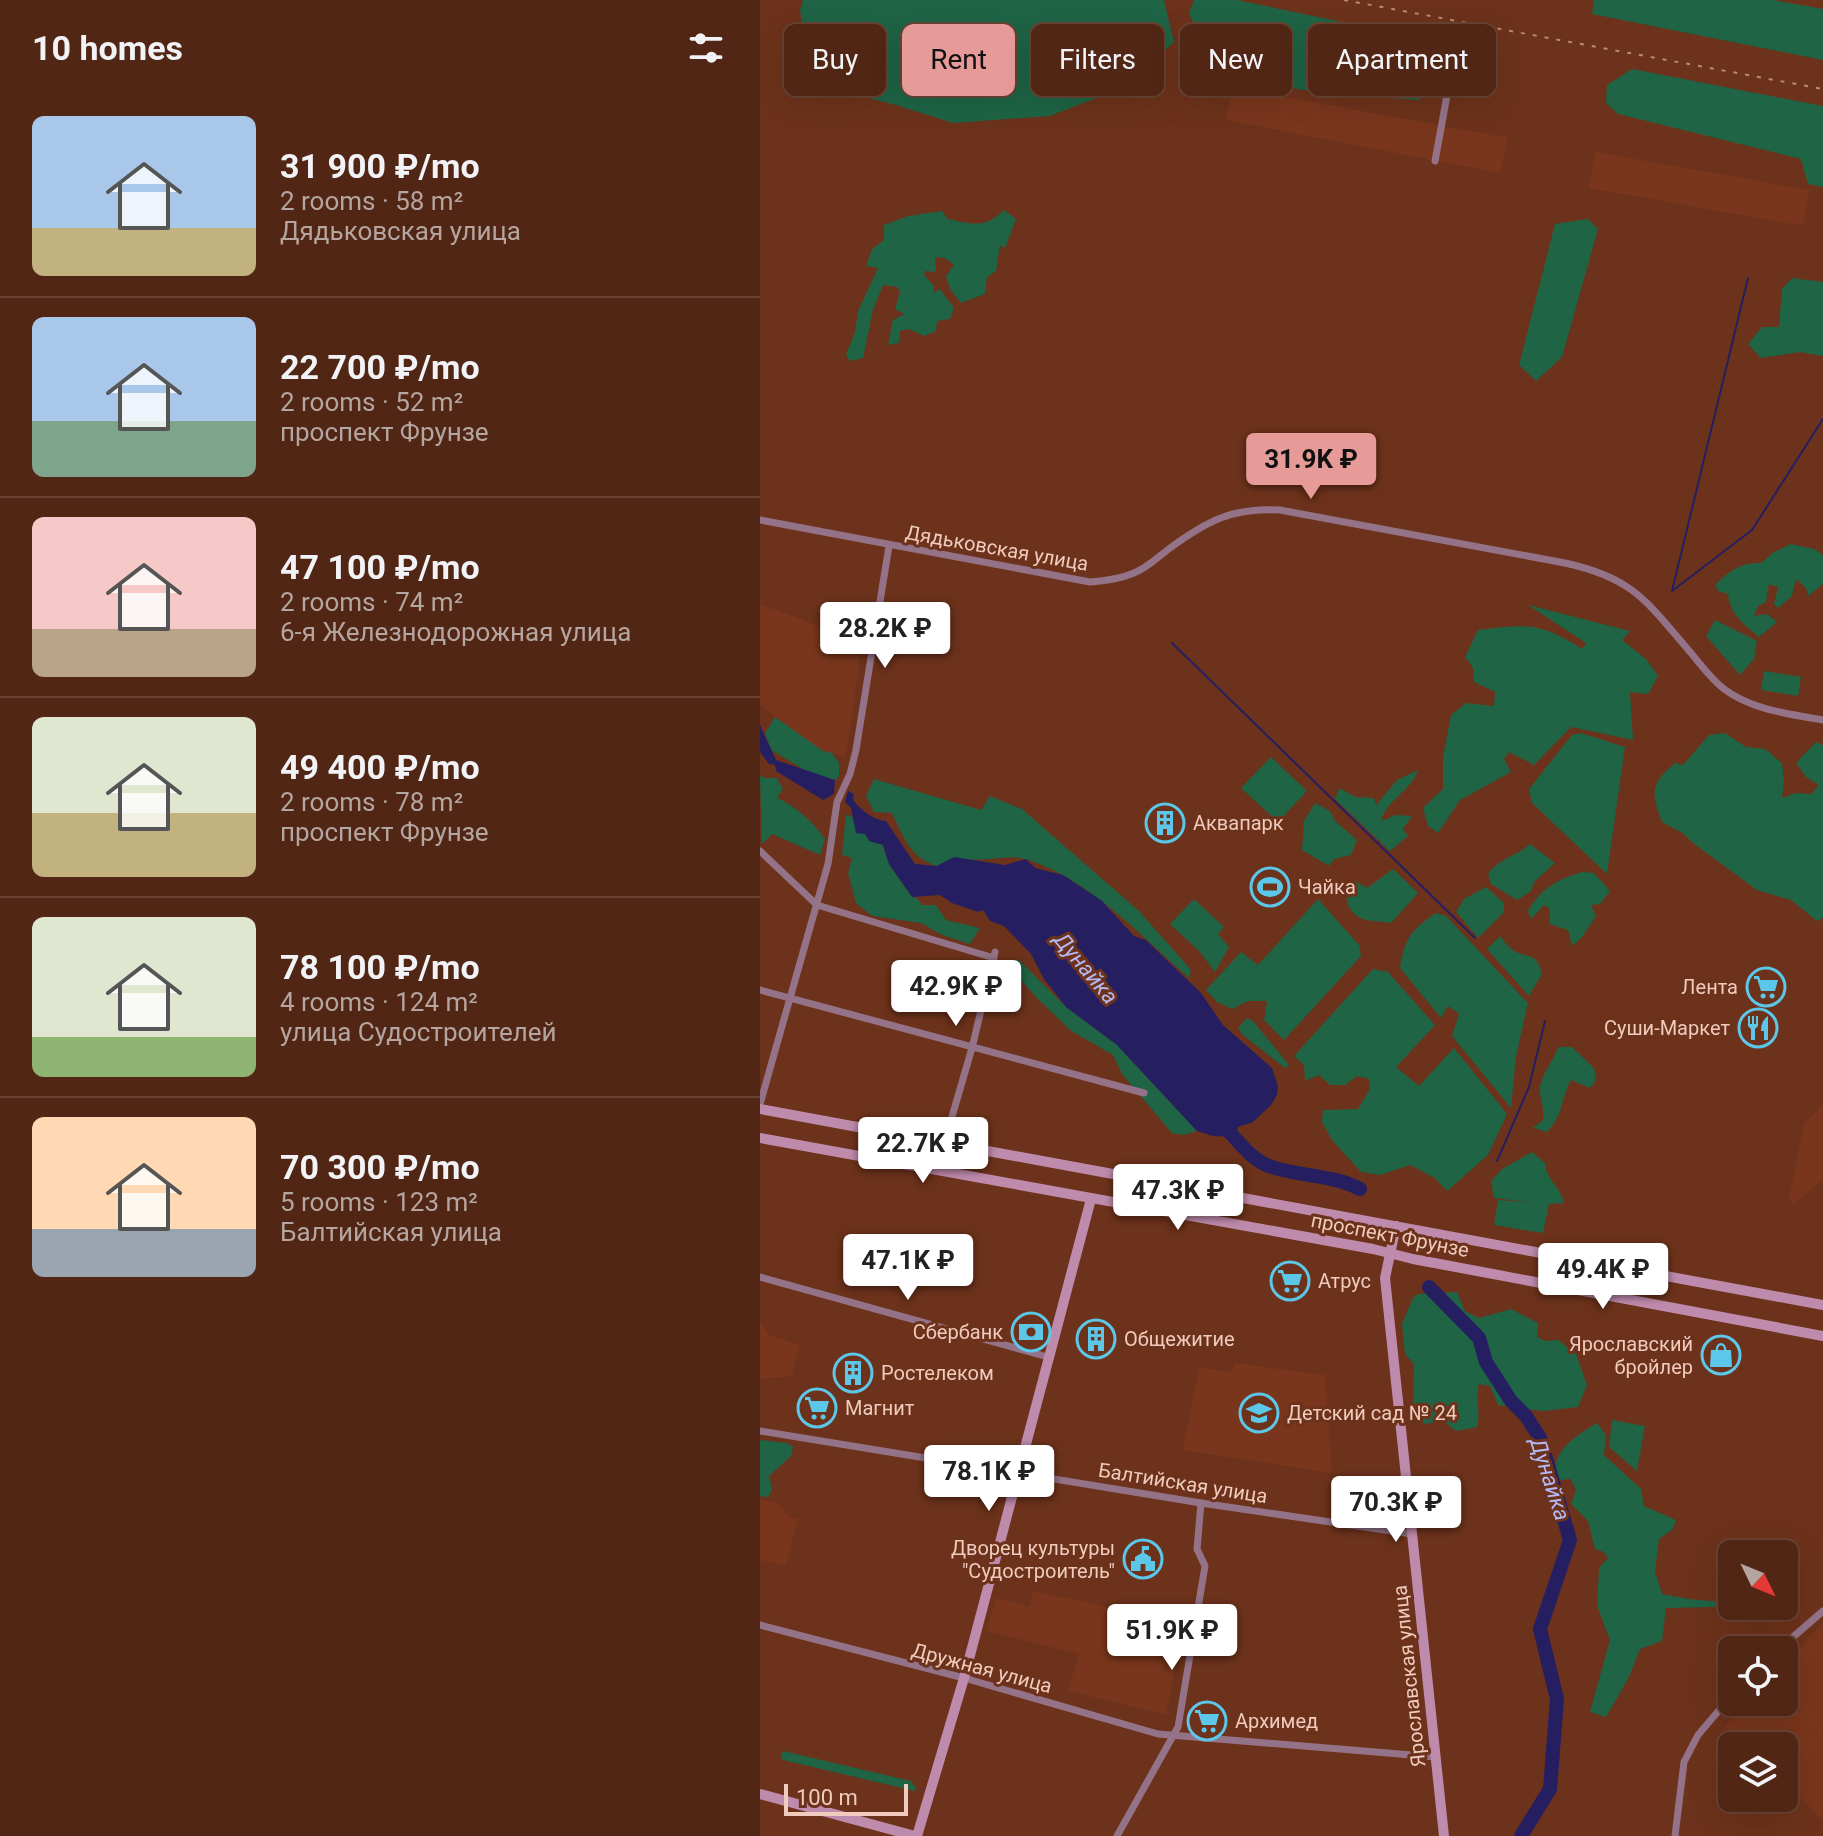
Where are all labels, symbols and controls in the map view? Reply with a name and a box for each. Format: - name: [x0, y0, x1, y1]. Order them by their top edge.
- chip: Buy: [784, 24, 886, 96]
- chip: Rent: [902, 24, 1015, 96]
- chip: Filters: [1031, 24, 1164, 96]
- chip: New: [1180, 24, 1292, 96]
- chip: Apartment: [1308, 24, 1496, 96]
- icon: filters: [684, 26, 728, 70]
- text: 10 homes: [32, 28, 183, 68]
- text: 31 900 ₽/mo: [280, 146, 480, 186]
- icon: home: [96, 148, 192, 244]
- text: 2 rooms · 58 m²: [280, 186, 463, 216]
- text: Дядьковская улица: [280, 216, 521, 246]
- text: 22 700 ₽/mo: [280, 347, 480, 387]
- icon: home: [96, 349, 192, 445]
- text: 2 rooms · 52 m²: [280, 387, 463, 417]
- text: проспект Фрунзе: [280, 417, 489, 447]
- pin: 31.9K ₽: [1237, 433, 1385, 501]
- text: 31.9K ₽: [1264, 444, 1358, 474]
- street label: Дядьковская улица: [904, 520, 1090, 576]
- text: 47 100 ₽/mo: [280, 547, 480, 587]
- icon: home: [96, 549, 192, 645]
- text: 2 rooms · 74 m²: [280, 587, 463, 617]
- pin: 28.2K ₽: [811, 602, 959, 670]
- text: 28.2K ₽: [838, 613, 932, 643]
- text: 6-я Железнодорожная улица: [280, 617, 631, 647]
- text: 49 400 ₽/mo: [280, 747, 480, 787]
- icon: home: [96, 749, 192, 845]
- text: 2 rooms · 78 m²: [280, 787, 463, 817]
- building icon: Аквапарк: [1144, 802, 1186, 844]
- place label: Аквапарк: [1193, 811, 1284, 835]
- text: проспект Фрунзе: [280, 817, 489, 847]
- sports icon: Чайка: [1249, 866, 1291, 908]
- place label: Чайка: [1298, 875, 1356, 899]
- water label: Дунайка: [1048, 926, 1123, 1009]
- text: 78 100 ₽/mo: [280, 947, 480, 987]
- icon: home: [96, 949, 192, 1045]
- pin: 42.9K ₽: [882, 960, 1030, 1028]
- supermarket icon: Лента: [1745, 966, 1787, 1008]
- text: 42.9K ₽: [909, 971, 1003, 1001]
- place label: Лента: [1681, 975, 1738, 999]
- text: 4 rooms · 124 m²: [280, 987, 478, 1017]
- restaurant icon: Суши-Маркет: [1737, 1007, 1779, 1049]
- place label: Суши-Маркет: [1604, 1016, 1730, 1040]
- text: улица Судостроителей: [280, 1017, 557, 1047]
- pin: 22.7K ₽: [849, 1117, 997, 1185]
- text: 22.7K ₽: [876, 1128, 970, 1158]
- text: 70 300 ₽/mo: [280, 1147, 480, 1187]
- icon: home: [96, 1149, 192, 1245]
- pin: 47.3K ₽: [1104, 1164, 1252, 1232]
- text: 47.3K ₽: [1131, 1175, 1225, 1205]
- text: 5 rooms · 123 m²: [280, 1187, 478, 1217]
- street label: проспект Фрунзе: [1309, 1208, 1471, 1262]
- text: Балтийская улица: [280, 1217, 502, 1247]
- pin: 47.1K ₽: [834, 1234, 982, 1302]
- pin: 49.4K ₽: [1529, 1243, 1677, 1311]
- text: 47.1K ₽: [861, 1245, 955, 1275]
- text: 49.4K ₽: [1556, 1254, 1650, 1284]
- supermarket icon: Атрус: [1269, 1260, 1311, 1302]
- place label: Атрус: [1318, 1269, 1371, 1293]
- bank icon: Сбербанк: [1010, 1311, 1052, 1353]
- building icon: Общежитие: [1075, 1318, 1117, 1360]
- place label: Сбербанк: [913, 1320, 1003, 1344]
- place label: Общежитие: [1124, 1327, 1235, 1351]
- place label: Ярославский бройлер: [1569, 1332, 1693, 1379]
- shop icon: Ярославский бройлер: [1700, 1334, 1742, 1376]
- building icon: Ростелеком: [832, 1352, 874, 1394]
- place label: Ростелеком: [881, 1361, 994, 1385]
- supermarket icon: Магнит: [796, 1387, 838, 1429]
- school or university icon: Детский сад № 24: [1238, 1392, 1280, 1434]
- place label: Магнит: [845, 1396, 915, 1420]
- place label: Детский сад № 24: [1287, 1401, 1457, 1425]
- water label: Дунайка: [1524, 1433, 1575, 1524]
- pin: 78.1K ₽: [915, 1445, 1063, 1513]
- text: 78.1K ₽: [942, 1456, 1036, 1486]
- street label: Балтийская улица: [1097, 1458, 1269, 1508]
- pin: 70.3K ₽: [1322, 1476, 1470, 1544]
- text: 70.3K ₽: [1349, 1487, 1443, 1517]
- place label: Дворец культуры "Судостроитель": [951, 1536, 1115, 1583]
- public building icon: Дворец культуры "Судостроитель": [1122, 1538, 1164, 1580]
- north arrow: [1718, 1540, 1798, 1620]
- map controls: [1718, 1540, 1798, 1812]
- street label: Ярославская улица: [1388, 1584, 1430, 1768]
- pin: 51.9K ₽: [1098, 1604, 1246, 1672]
- text: 51.9K ₽: [1125, 1615, 1219, 1645]
- button: locate: [1718, 1636, 1798, 1716]
- street label: Дружная улица: [909, 1638, 1055, 1698]
- supermarket icon: Архимед: [1186, 1700, 1228, 1742]
- place label: Архимед: [1235, 1709, 1318, 1733]
- button: layers: [1718, 1732, 1798, 1812]
- scale bar: [784, 1780, 908, 1816]
- text: 100 m: [796, 1785, 858, 1810]

